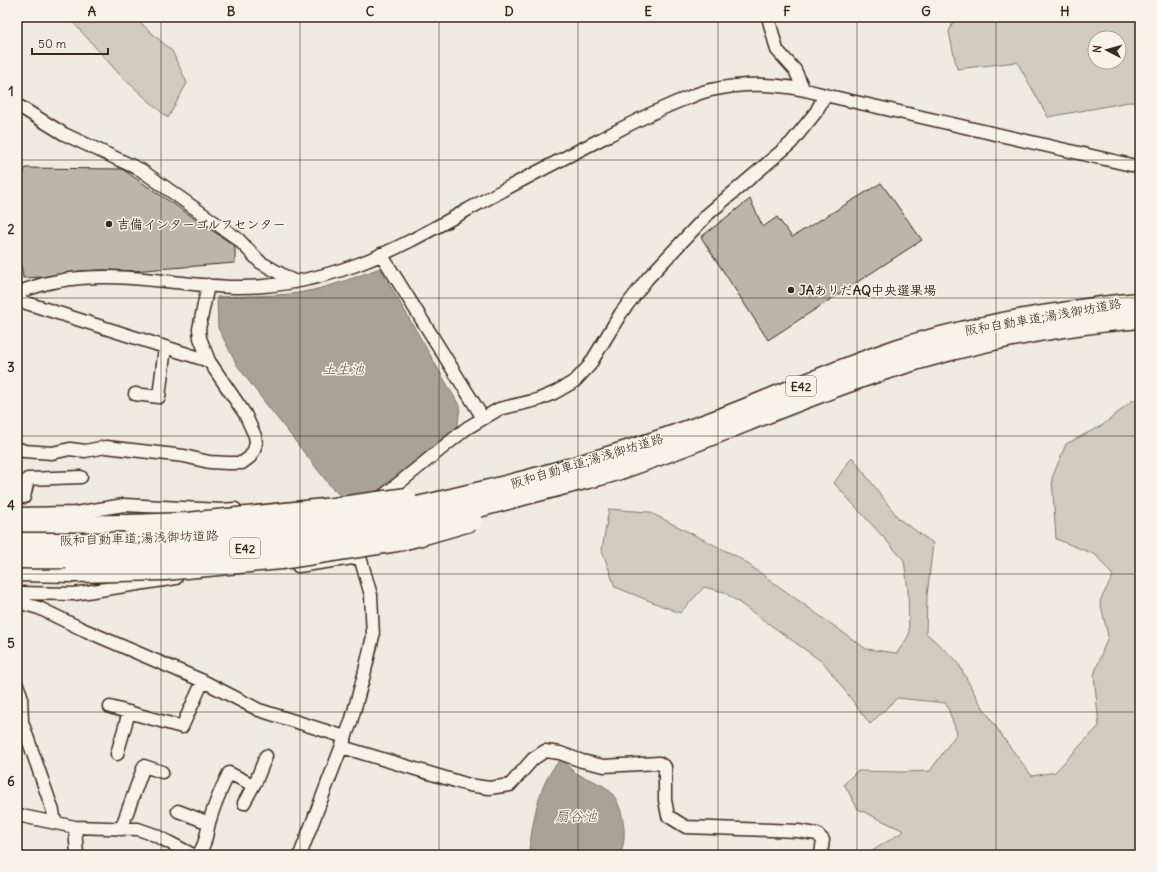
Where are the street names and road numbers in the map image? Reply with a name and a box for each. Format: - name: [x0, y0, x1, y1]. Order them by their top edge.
- street label: 阪和自動車道;湯浅御坊道路: [963, 295, 1123, 339]
- road number: E42: [786, 376, 816, 396]
- street label: 阪和自動車道;湯浅御坊道路: [508, 430, 666, 492]
- street label: 阪和自動車道;湯浅御坊道路: [59, 527, 219, 549]
- road number: E42: [230, 538, 260, 558]

